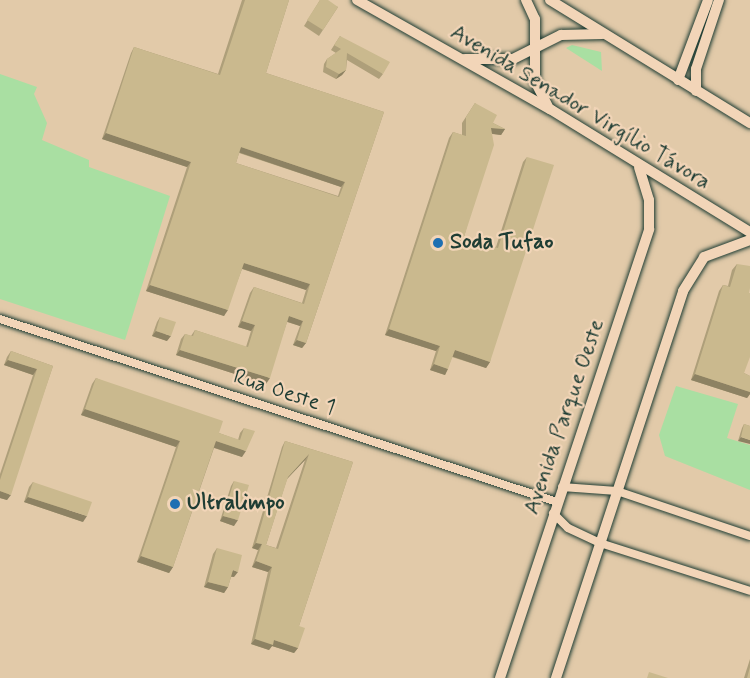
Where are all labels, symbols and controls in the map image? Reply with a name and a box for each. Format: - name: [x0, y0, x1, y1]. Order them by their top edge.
- street label: Avenida Senador Virgílio Távora: [446, 20, 714, 196]
- place label: Soda Tufao: [450, 230, 548, 256]
- marker: Soda Tufao: [431, 236, 445, 250]
- street label: Avenida Parque Oeste: [520, 318, 610, 516]
- street label: Rua Oeste 1: [230, 364, 338, 422]
- place label: Ultralimpo: [187, 491, 285, 517]
- marker: Ultralimpo: [168, 497, 182, 511]

